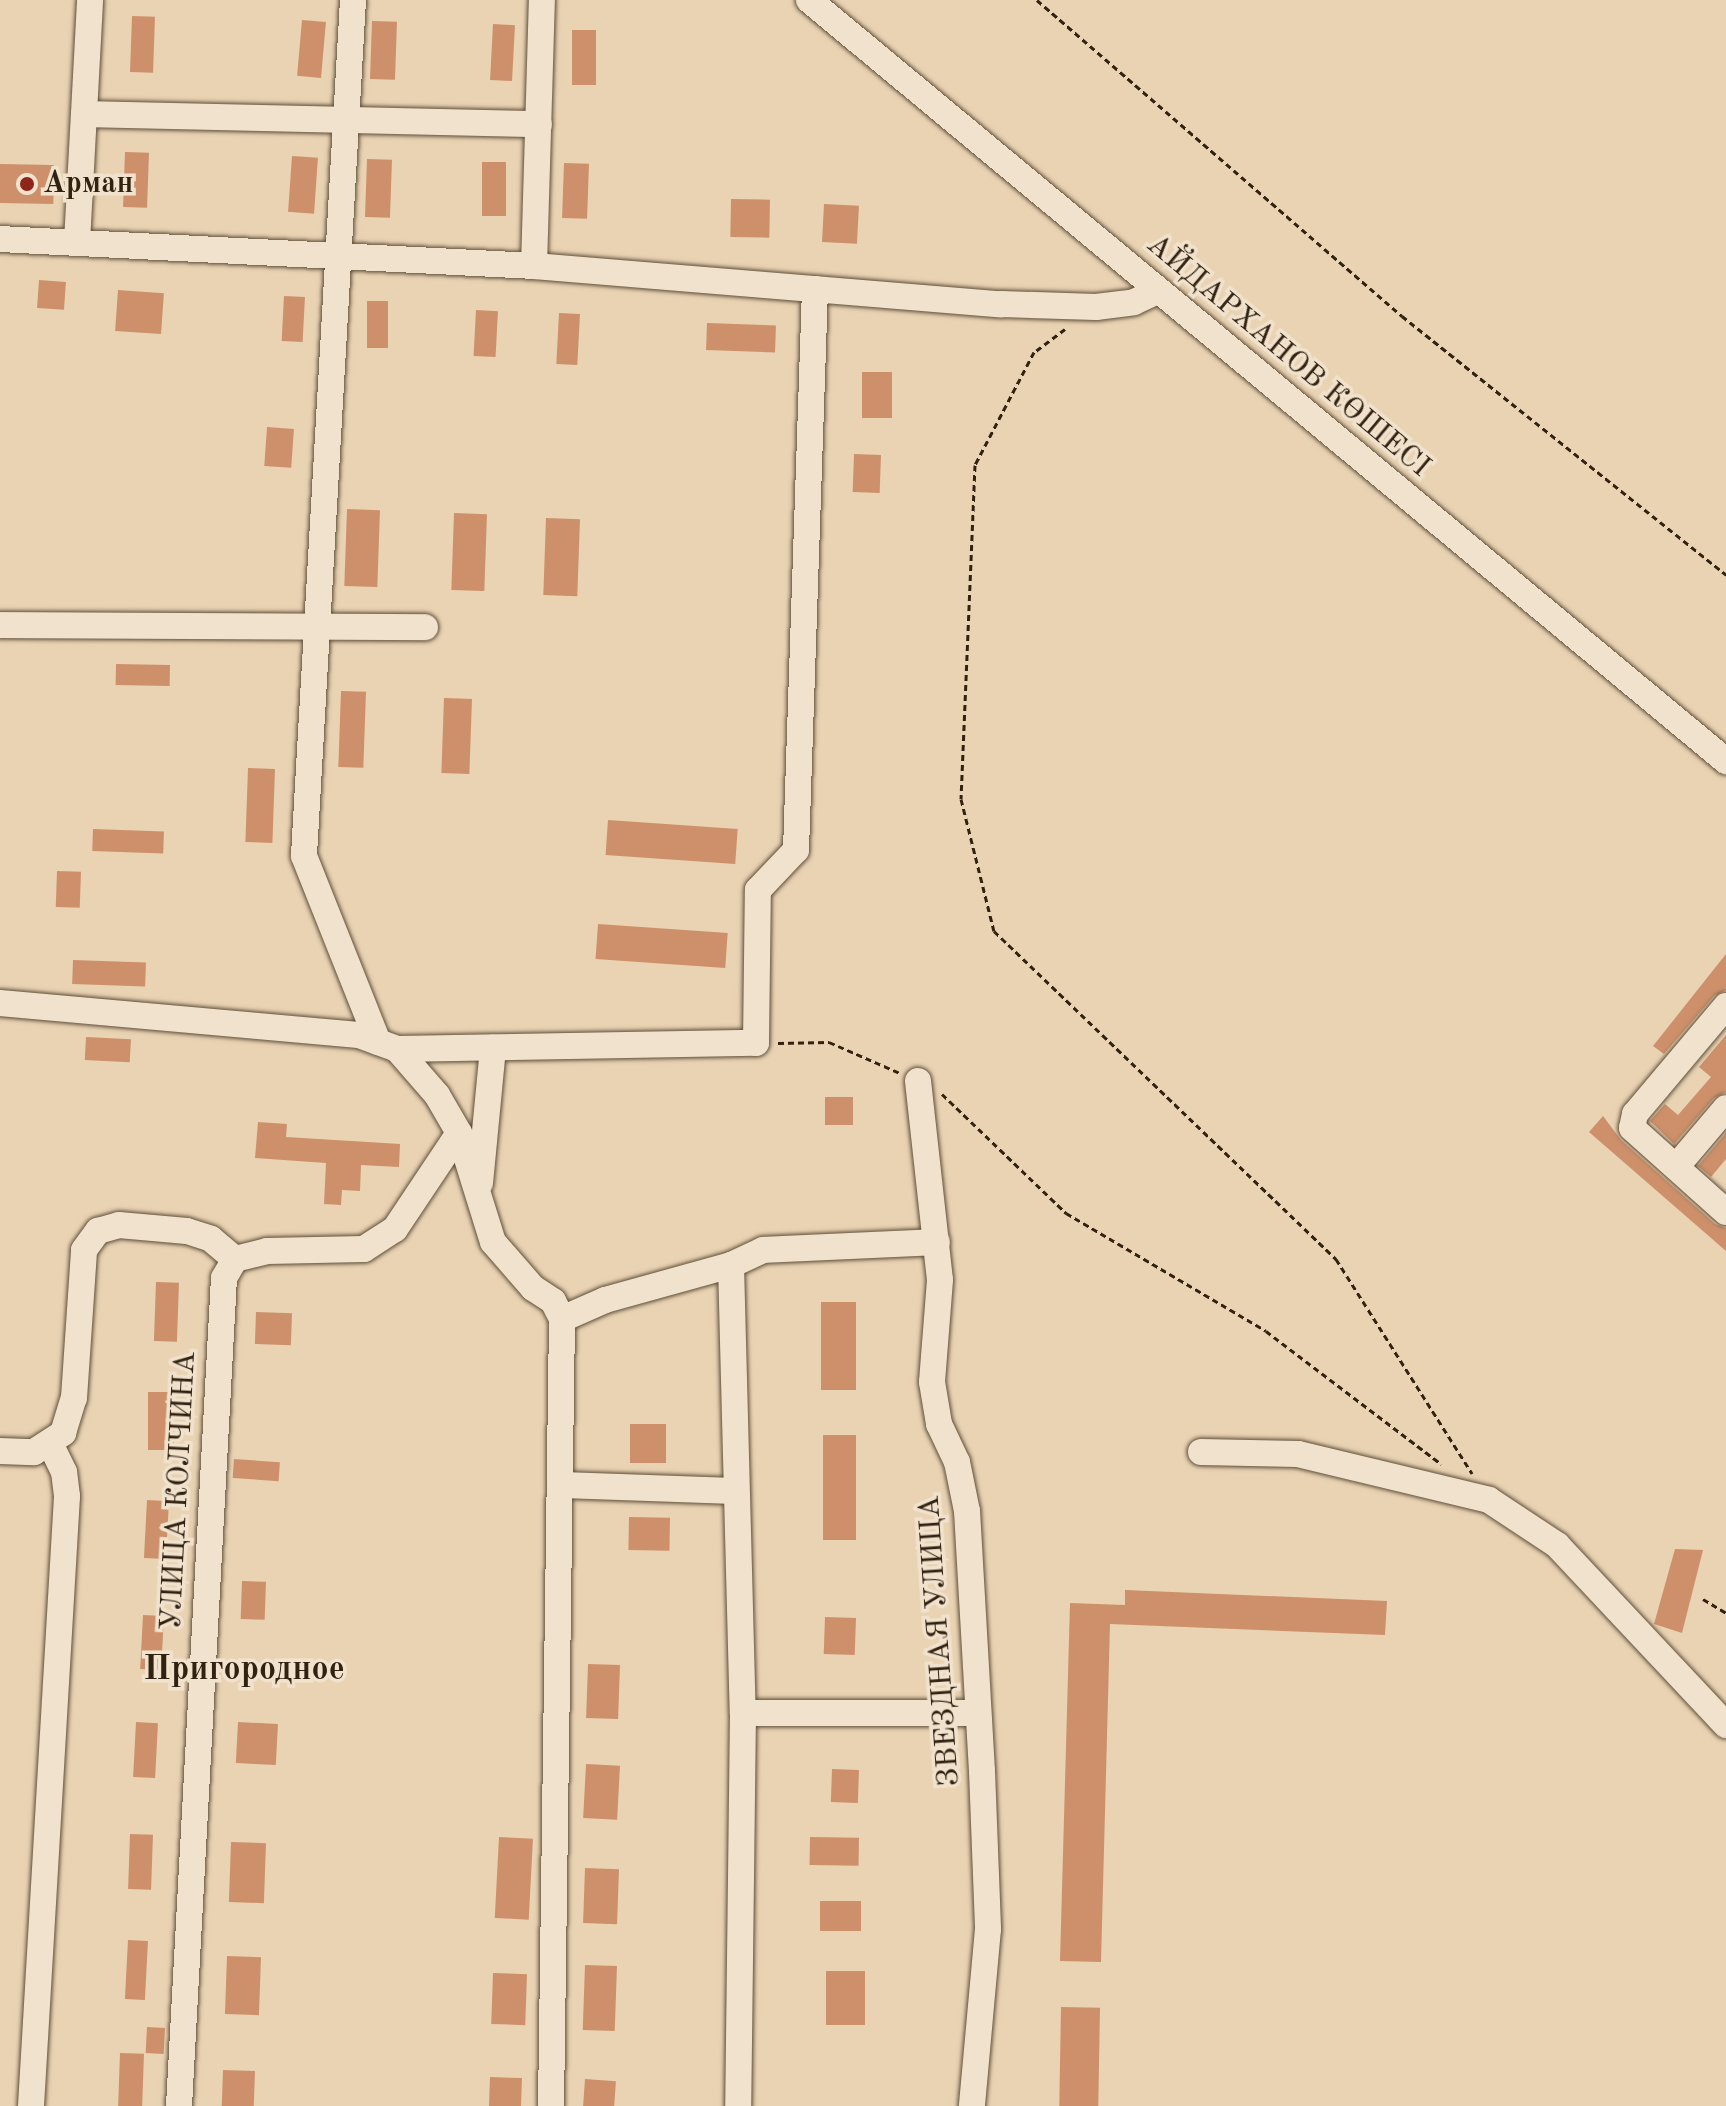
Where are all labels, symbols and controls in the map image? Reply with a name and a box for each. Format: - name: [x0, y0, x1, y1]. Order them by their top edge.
- place label: Арман: [43, 166, 133, 202]
- marker: Арман: [18, 175, 36, 193]
- street label: АЙДАРХАНОВ КӨШЕСІ: [1139, 227, 1437, 485]
- street label: УЛИЦА КОЛЧИНА: [154, 1351, 204, 1631]
- street label: ЗВЕЗДНАЯ УЛИЦА: [912, 1494, 968, 1788]
- district label: Пригородное: [143, 1651, 345, 1691]

